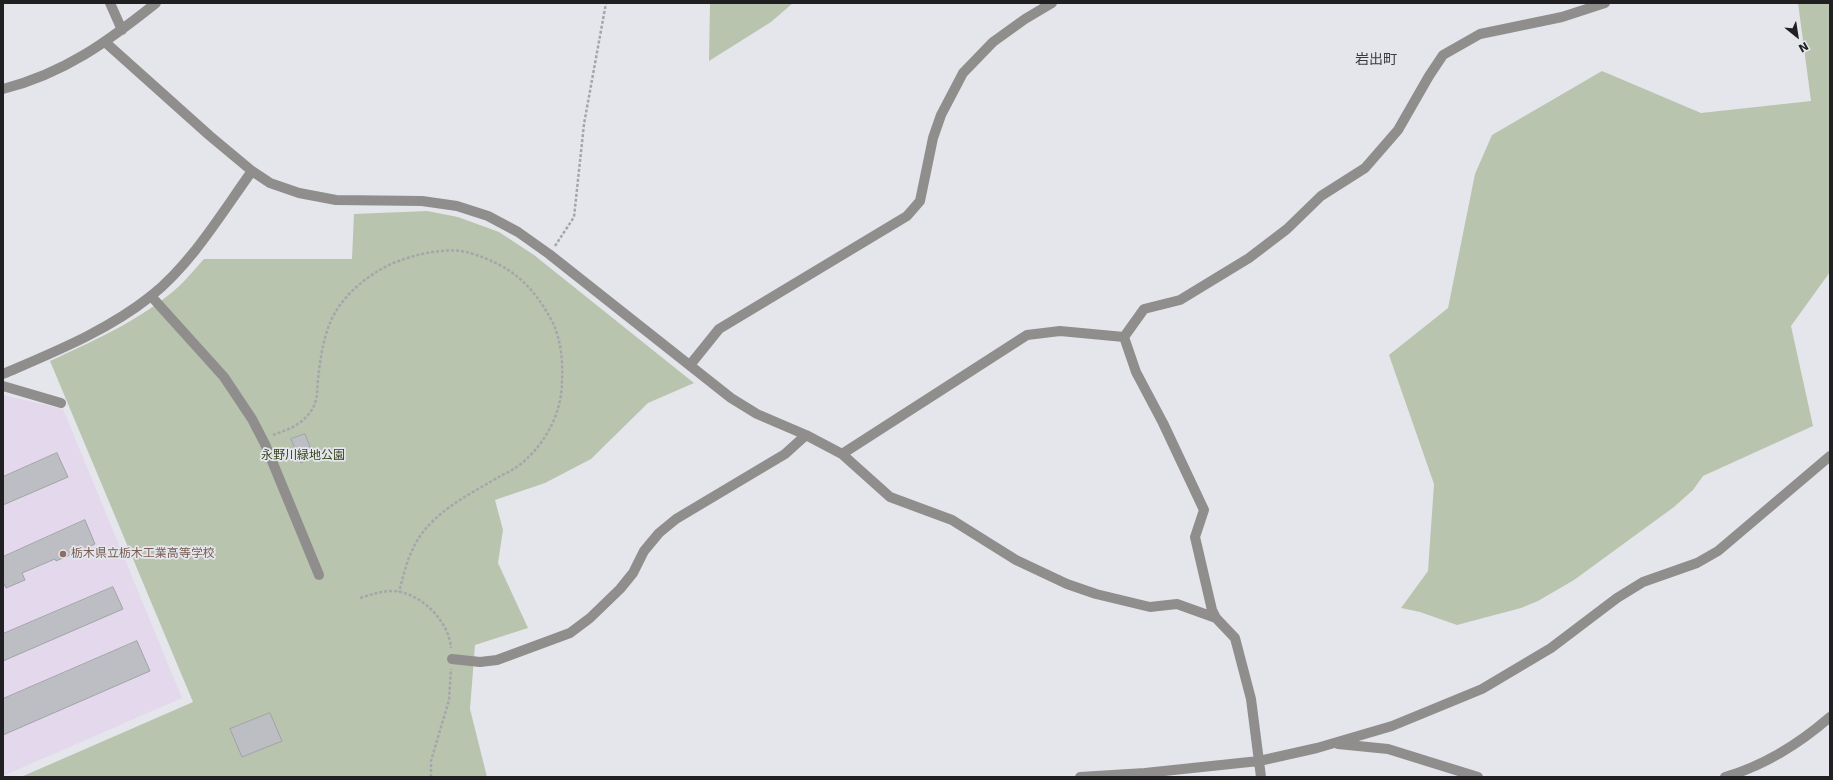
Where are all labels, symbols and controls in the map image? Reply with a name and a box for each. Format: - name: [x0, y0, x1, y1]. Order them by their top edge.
- north arrow: [1777, 16, 1817, 56]
- text: N: [1796, 39, 1810, 55]
- district label: 岩出町: [1355, 52, 1397, 68]
- park label: 永野川緑地公園: [261, 449, 345, 463]
- place label: 栃木県立栃木工業高等学校: [71, 547, 215, 561]
- marker: 栃木県立栃木工業高等学校: [58, 549, 68, 559]

